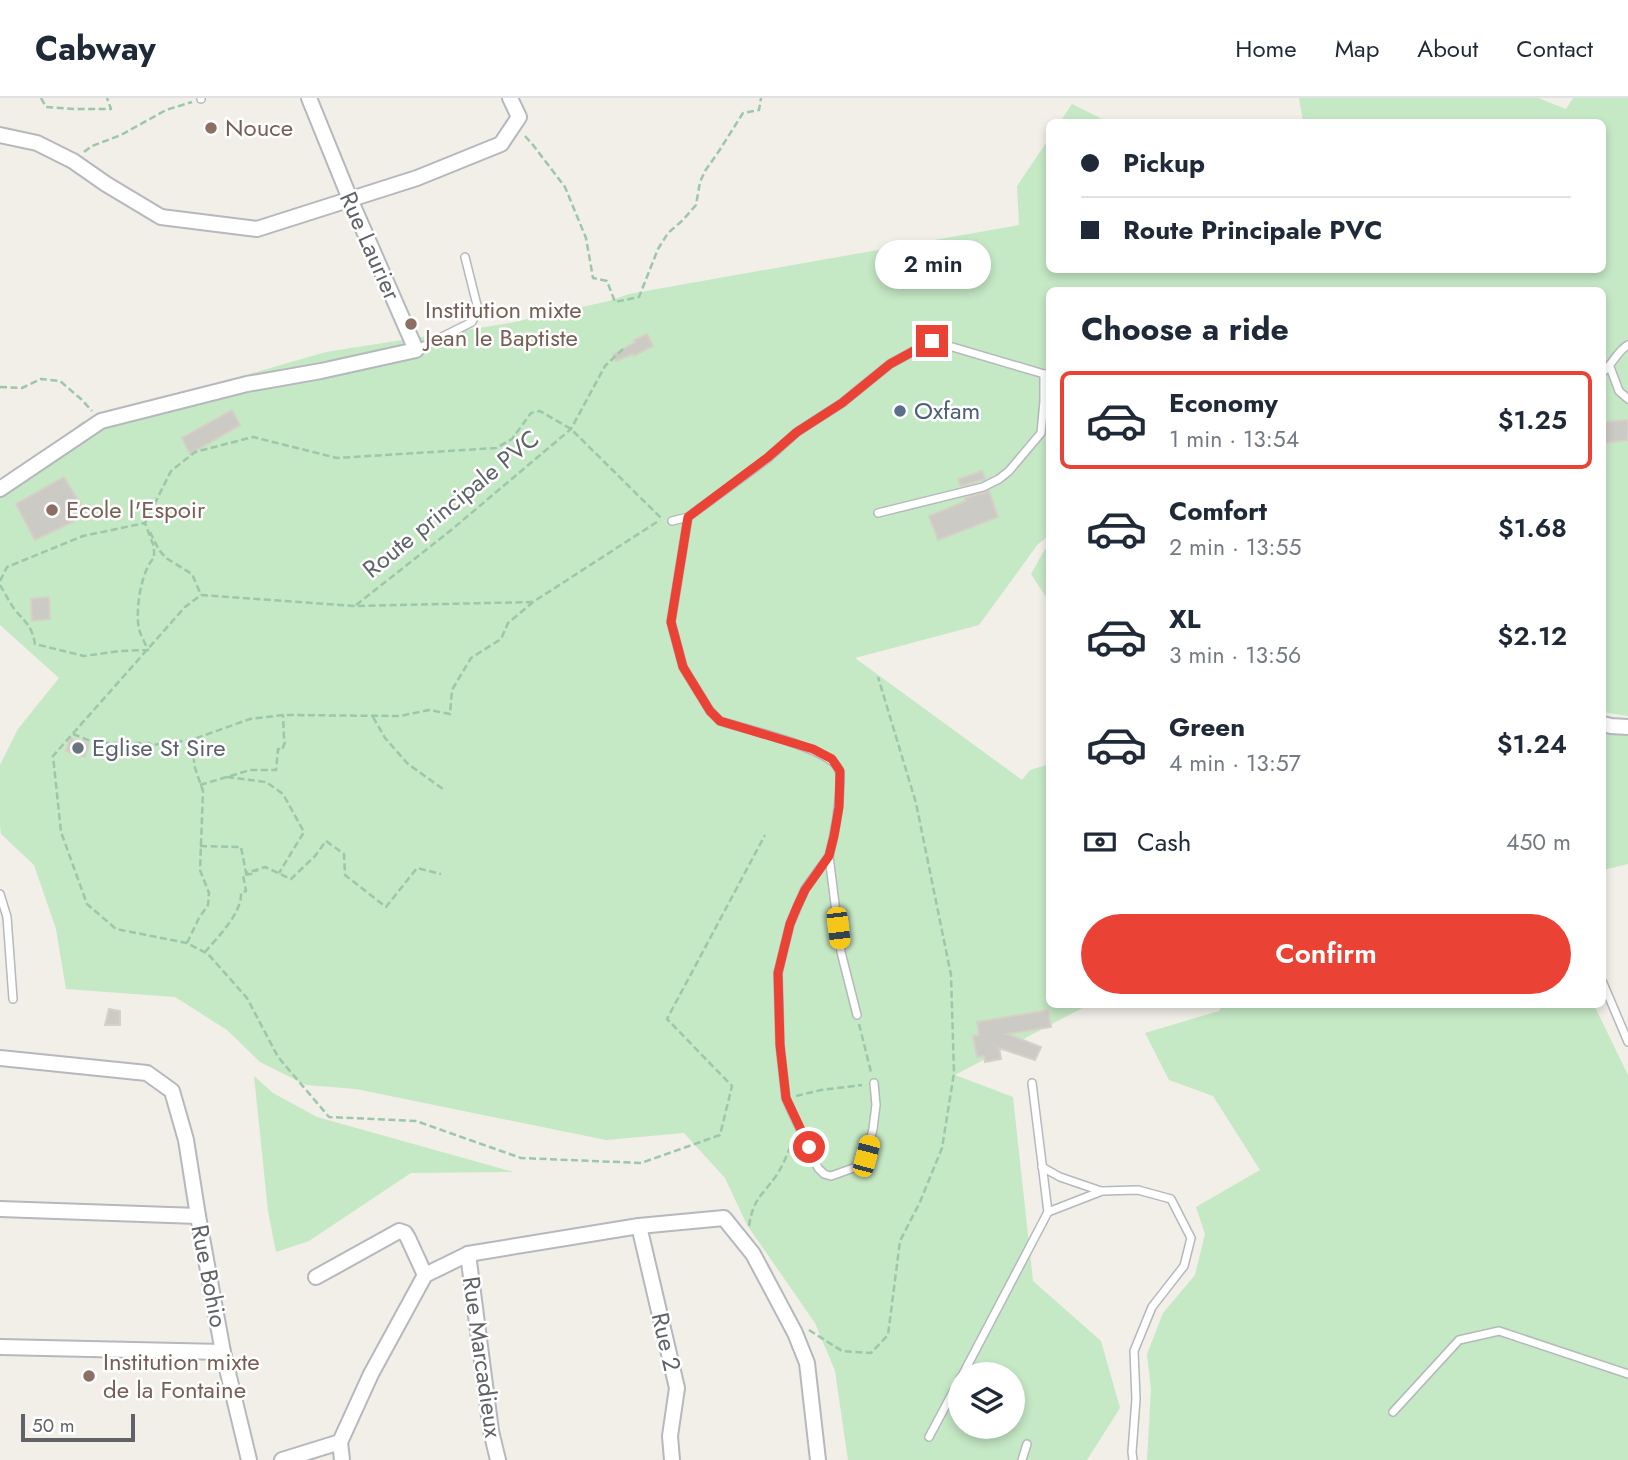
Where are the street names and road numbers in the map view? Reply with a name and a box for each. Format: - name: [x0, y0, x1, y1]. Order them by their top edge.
- street label: Rue Laurier: [331, 186, 410, 306]
- street label: Route principale PVC: [355, 421, 547, 586]
- street label: Rue Bohio: [182, 1221, 237, 1330]
- street label: Rue Marcadieux: [454, 1274, 511, 1441]
- street label: Rue 2: [643, 1309, 690, 1375]

